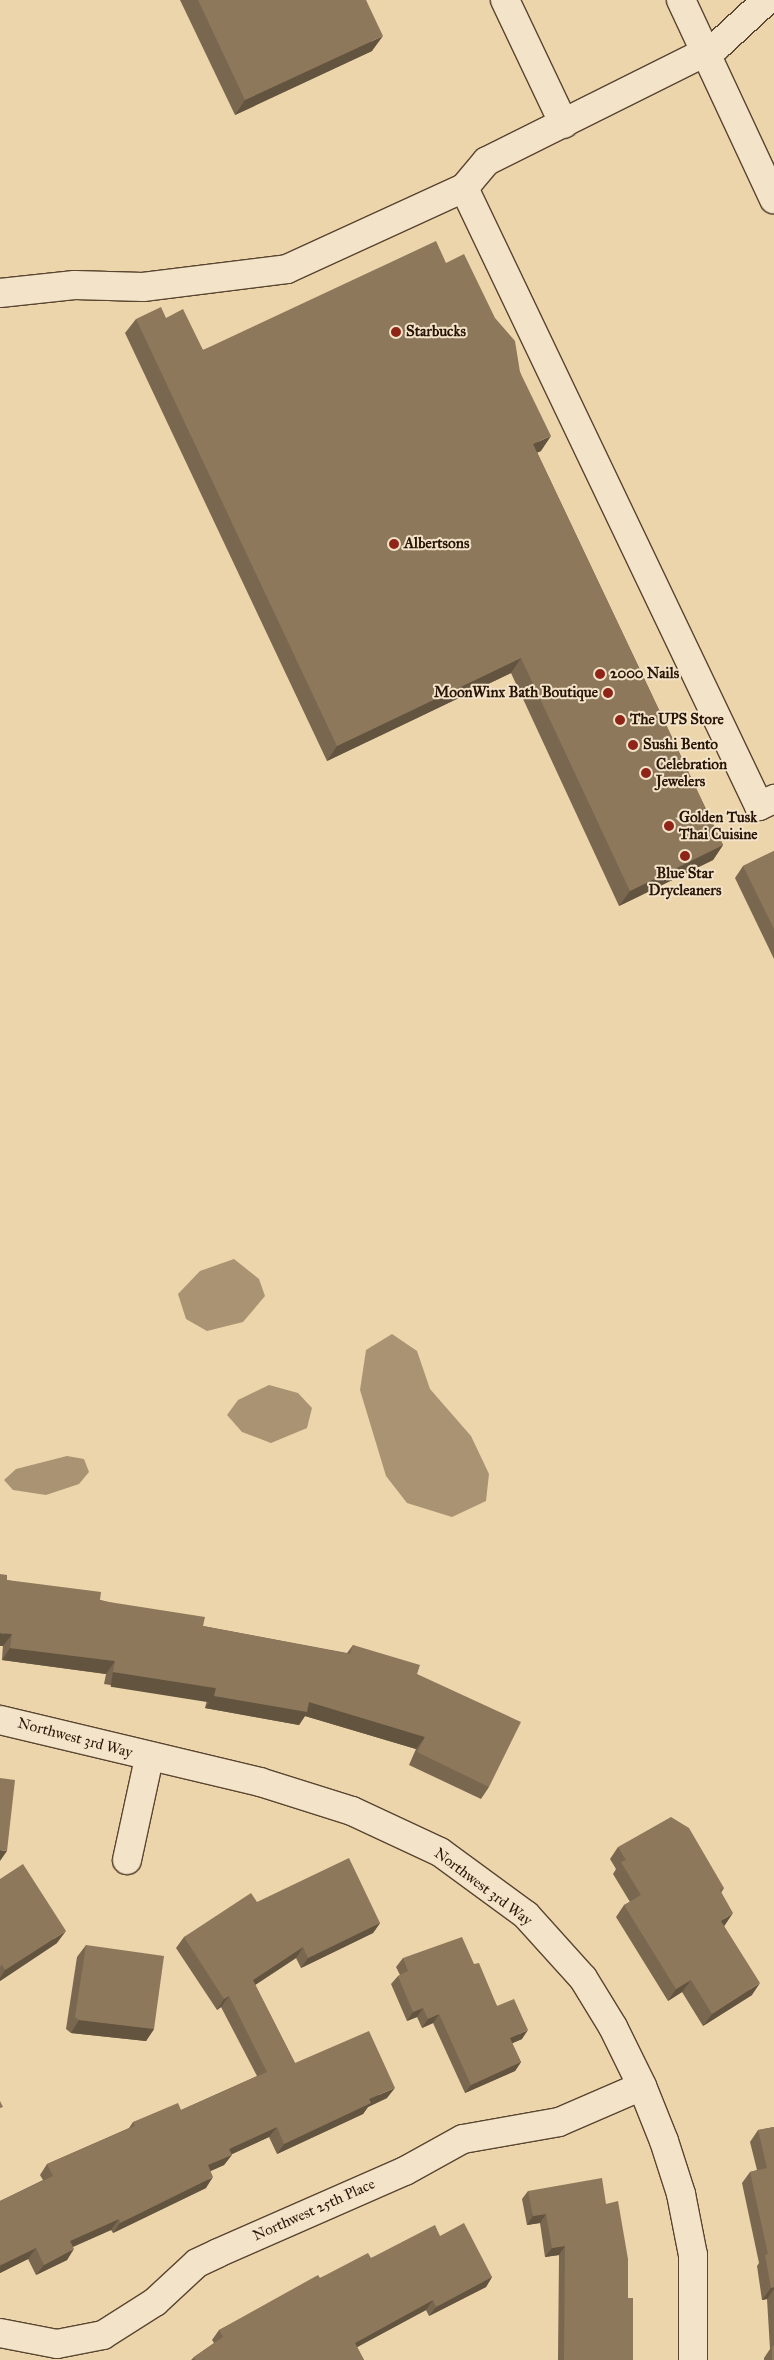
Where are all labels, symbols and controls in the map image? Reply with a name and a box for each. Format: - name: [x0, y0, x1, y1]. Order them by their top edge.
- place label: Starbucks: [406, 323, 466, 341]
- marker: Starbucks: [390, 326, 402, 338]
- place label: Albertsons: [404, 535, 469, 553]
- marker: Albertsons: [388, 538, 400, 550]
- place label: 2000 Nails: [610, 665, 679, 683]
- marker: 2000 Nails: [594, 668, 606, 680]
- place label: MoonWinx Bath Boutique: [434, 684, 598, 702]
- marker: MoonWinx Bath Boutique: [602, 687, 614, 699]
- place label: The UPS Store: [630, 711, 724, 729]
- marker: The UPS Store: [614, 714, 626, 726]
- place label: Sushi Bento: [643, 736, 718, 754]
- marker: Sushi Bento: [627, 739, 639, 751]
- place label: Celebration Jewelers: [656, 755, 727, 790]
- marker: Celebration Jewelers: [640, 767, 652, 779]
- place label: Golden Tusk Thai Cuisine: [679, 808, 758, 843]
- marker: Golden Tusk Thai Cuisine: [663, 820, 675, 832]
- marker: Blue Star Drycleaners: [679, 850, 691, 862]
- place label: Blue Star Drycleaners: [649, 864, 721, 899]
- street label: Northwest 3rd Way: [16, 1714, 134, 1762]
- street label: Northwest 3rd Way: [430, 1844, 536, 1930]
- street label: Northwest 25th Place: [250, 2175, 378, 2245]

